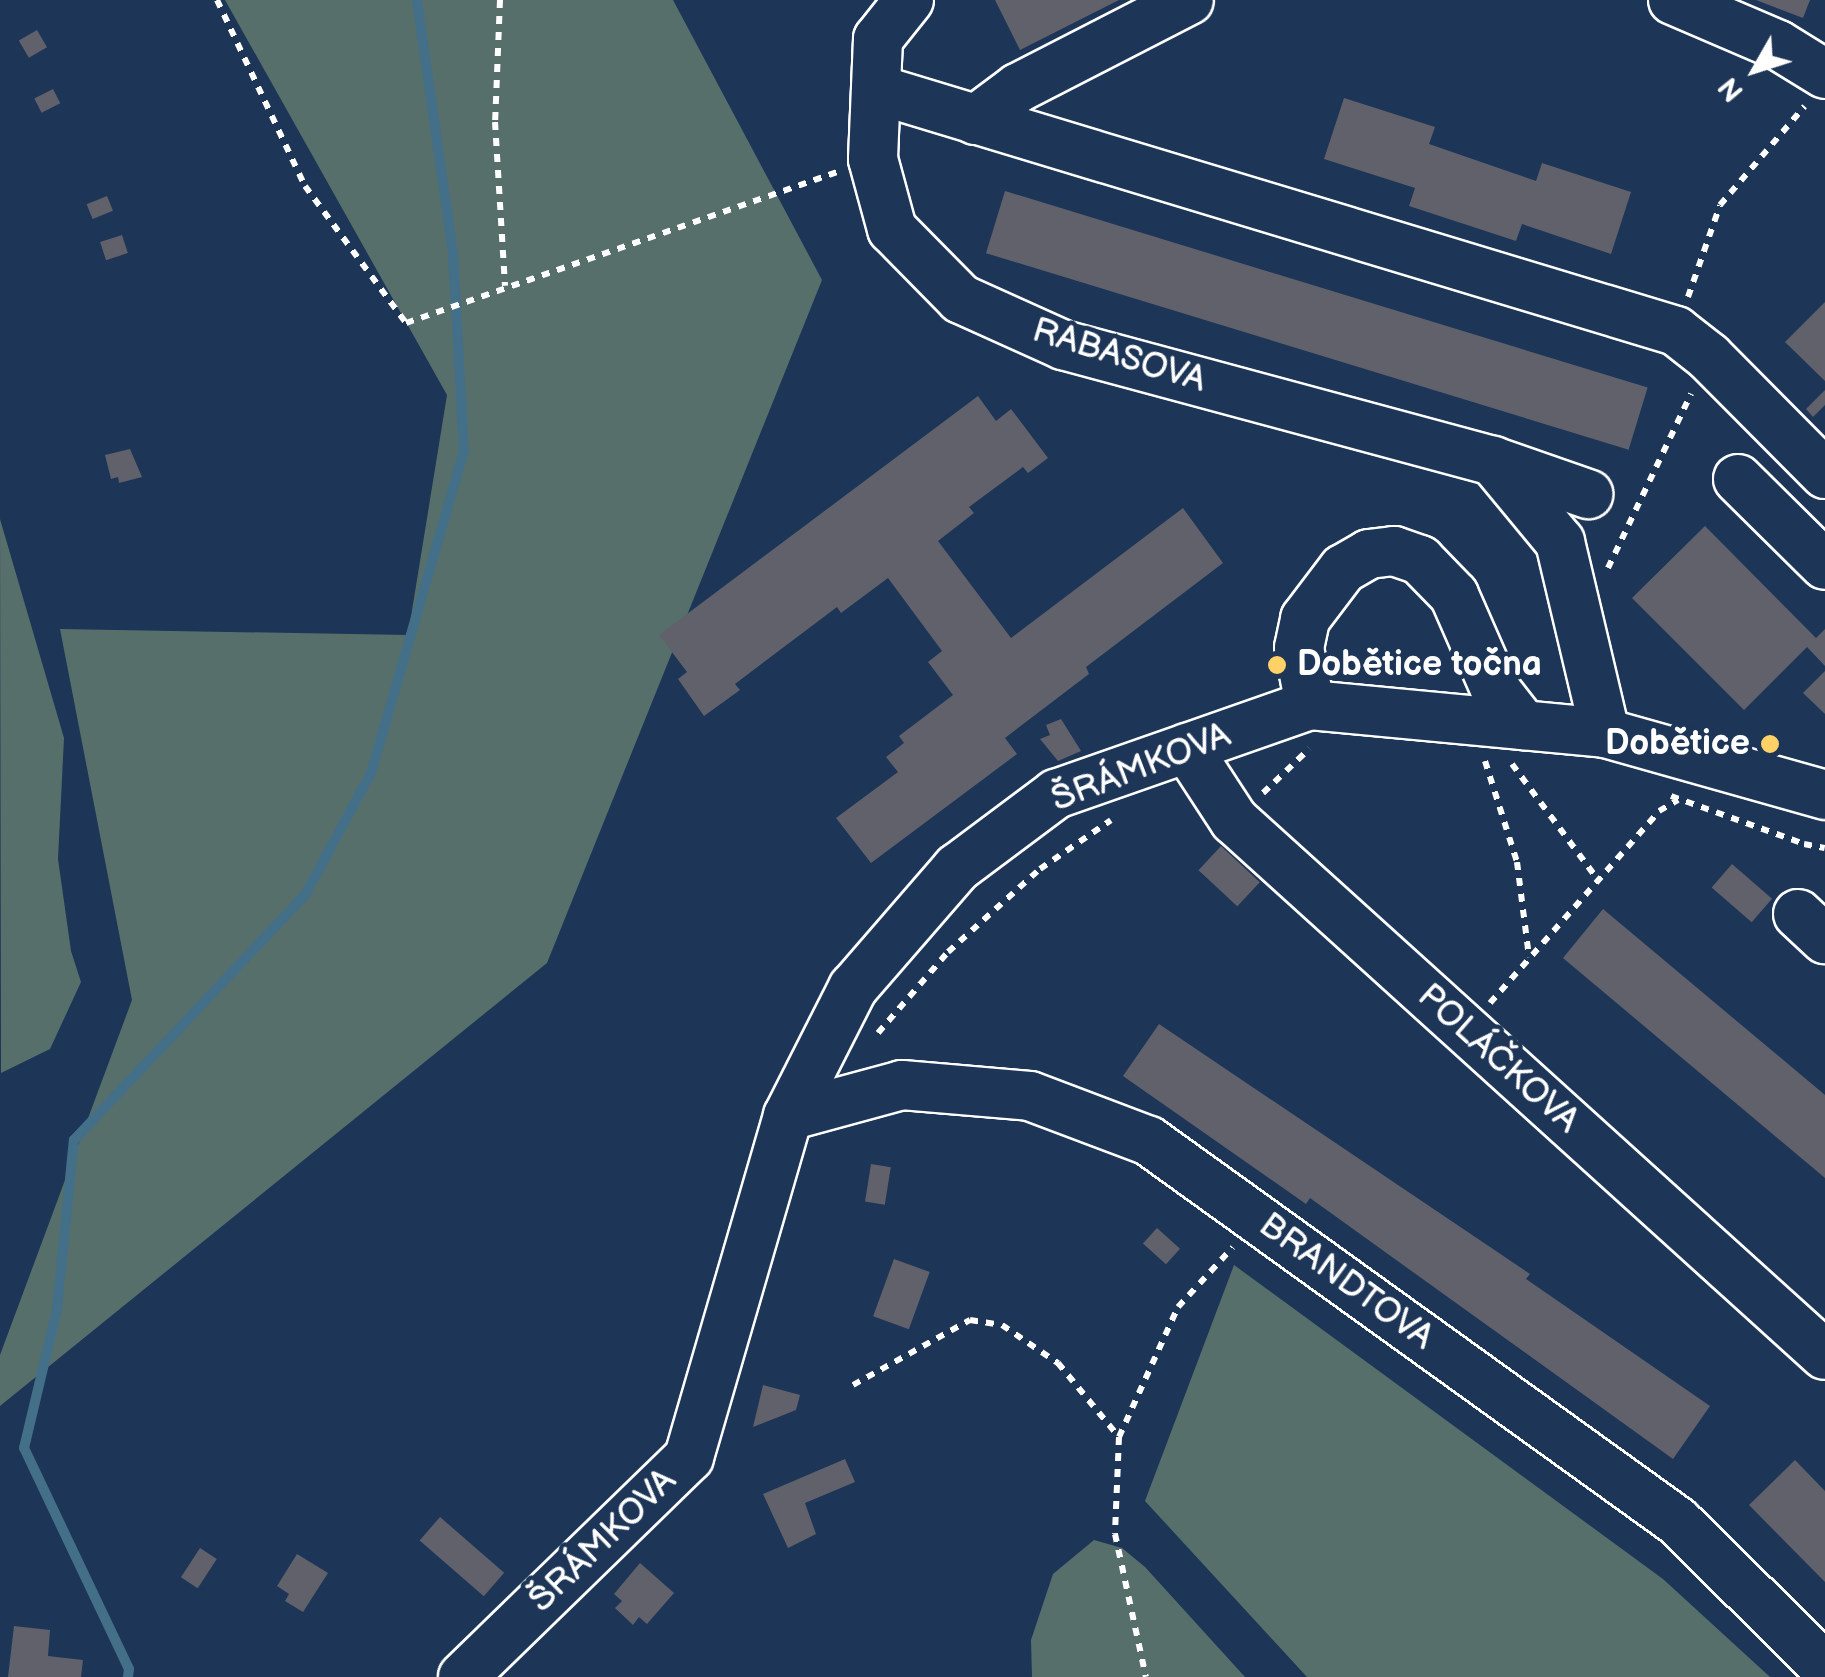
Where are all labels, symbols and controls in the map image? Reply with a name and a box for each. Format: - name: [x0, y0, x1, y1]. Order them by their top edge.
- north arrow: [1705, 20, 1805, 120]
- text: N: [1712, 71, 1751, 108]
- street label: RABASOVA: [1027, 310, 1211, 402]
- place label: Dobětice točna: [1297, 644, 1542, 686]
- marker: Dobětice točna: [1266, 654, 1288, 676]
- street label: ŠRÁMKOVA: [1046, 715, 1236, 821]
- place label: Dobětice: [1605, 723, 1750, 765]
- marker: Dobětice: [1759, 733, 1781, 755]
- street label: POLÁČKOVA: [1409, 976, 1587, 1142]
- street label: BRANDTOVA: [1251, 1205, 1441, 1359]
- street label: ŠRÁMKOVA: [521, 1460, 685, 1622]

